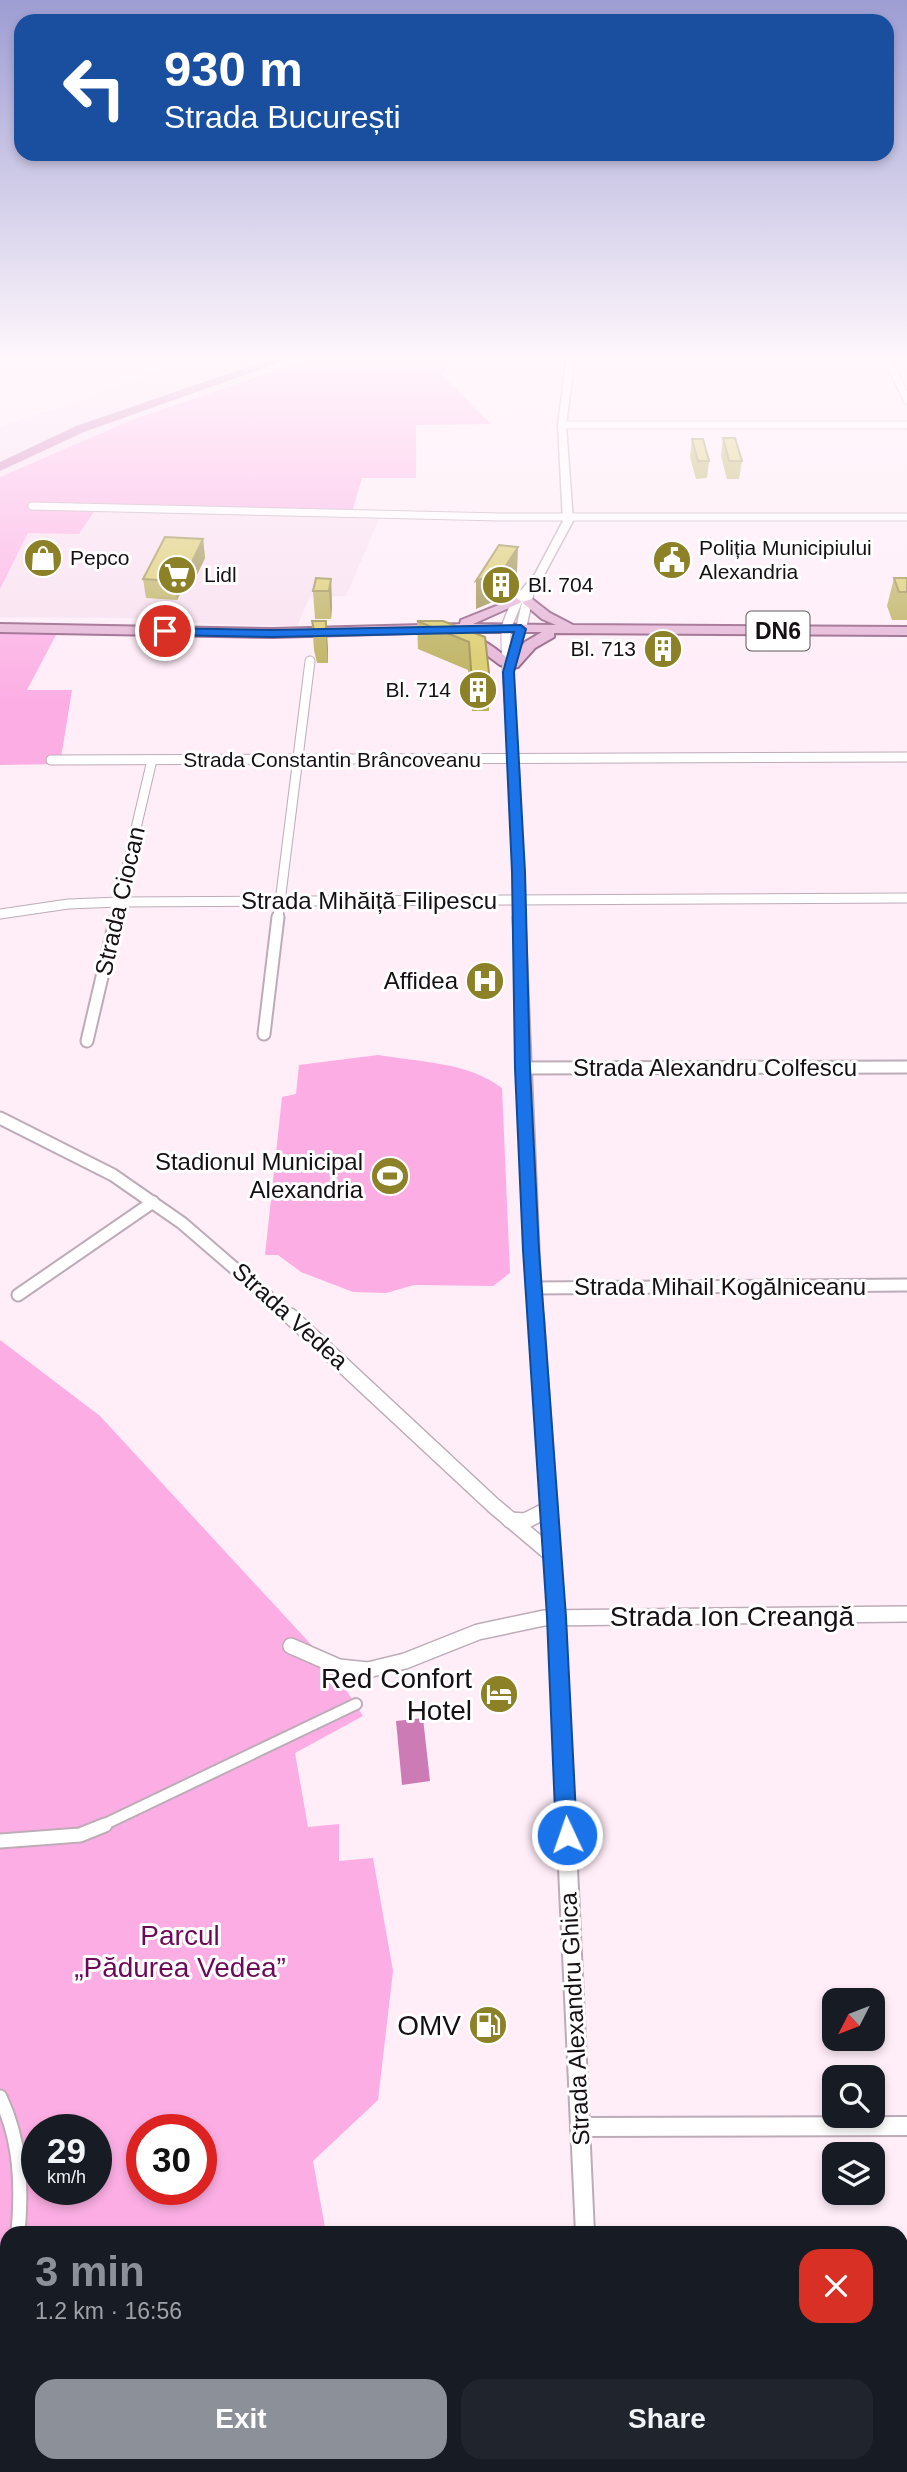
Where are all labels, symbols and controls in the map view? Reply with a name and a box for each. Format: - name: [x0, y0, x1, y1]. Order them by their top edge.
- icon: left: [49, 42, 140, 133]
- text: 930 m: [164, 42, 303, 96]
- text: Strada București: [164, 99, 401, 135]
- place label: Poliția Municipiului Alexandria: [699, 536, 872, 583]
- shop icon: Pepco: [22, 537, 64, 579]
- public building icon: Poliția Municipiului Alexandria: [651, 539, 693, 581]
- place label: Pepco: [70, 546, 130, 569]
- supermarket icon: Lidl: [156, 554, 198, 596]
- place label: Lidl: [204, 563, 237, 586]
- building icon: Bl. 704: [480, 564, 522, 606]
- place label: Bl. 704: [528, 573, 594, 596]
- pin: [135, 601, 195, 661]
- road number: DN6: [746, 611, 810, 650]
- icon: arrive: [146, 612, 184, 650]
- building icon: Bl. 713: [642, 628, 684, 670]
- place label: Bl. 713: [571, 637, 636, 660]
- building icon: Bl. 714: [457, 669, 499, 711]
- place label: Bl. 714: [386, 678, 451, 701]
- street label: Strada Constantin Brâncoveanu: [183, 748, 481, 771]
- street label: Strada Ciocan: [89, 824, 150, 978]
- street label: Strada Mihăiță Filipescu: [241, 887, 497, 914]
- hospital icon: Affidea: [464, 960, 506, 1002]
- place label: Affidea: [384, 967, 459, 994]
- street label: Strada Alexandru Colfescu: [573, 1054, 857, 1081]
- place label: Stadionul Municipal Alexandria: [155, 1148, 364, 1203]
- sports icon: Stadionul Municipal Alexandria: [369, 1155, 411, 1197]
- street label: Strada Vedea: [227, 1257, 354, 1375]
- street label: Strada Mihail Kogălniceanu: [574, 1273, 866, 1300]
- street label: Strada Ion Creangă: [610, 1601, 855, 1632]
- place label: Red Confort Hotel: [321, 1663, 472, 1726]
- hotel icon: Red Confort Hotel: [478, 1673, 520, 1715]
- position arrow: [530, 1798, 604, 1872]
- street label: Strada Alexandru Ghica: [554, 1891, 595, 2146]
- park label: Parcul „Pădurea Vedea”: [74, 1920, 286, 1983]
- north arrow: [822, 1988, 886, 2051]
- map controls: [822, 1988, 885, 2205]
- fuel station icon: OMV: [467, 2004, 509, 2046]
- place label: OMV: [397, 2010, 461, 2041]
- button: search: [822, 2065, 885, 2128]
- speed limit sign: 30: [126, 2114, 217, 2205]
- text: 29: [47, 2131, 86, 2170]
- button: layers: [822, 2142, 885, 2205]
- text: km/h: [47, 2167, 86, 2187]
- text: 3 min: [35, 2248, 145, 2295]
- button: close: [799, 2249, 873, 2323]
- text: 1.2 km · 16:56: [35, 2298, 182, 2324]
- button: Exit: [35, 2379, 447, 2459]
- button: Share: [461, 2379, 873, 2459]

